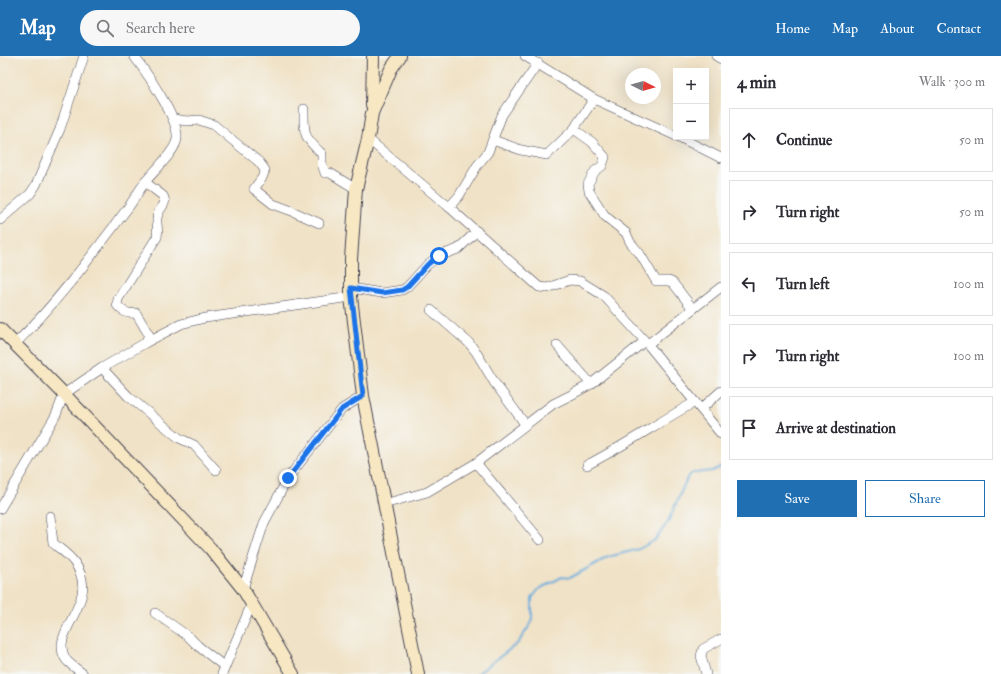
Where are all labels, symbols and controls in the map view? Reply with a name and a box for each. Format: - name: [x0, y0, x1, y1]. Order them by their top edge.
- search box: [80, 10, 360, 46]
- text: Map: [20, 16, 56, 40]
- icon: search: [94, 17, 116, 39]
- text: Search here: [126, 19, 195, 38]
- text: Home: [775, 20, 810, 37]
- text: Map: [832, 20, 858, 37]
- text: About: [880, 20, 914, 37]
- text: Contact: [936, 20, 981, 37]
- north arrow: [625, 68, 661, 104]
- map controls: [673, 68, 709, 140]
- button: +: [673, 68, 709, 104]
- text: 4 min: [737, 72, 776, 93]
- text: Walk · 300 m: [919, 74, 985, 90]
- button: −: [673, 104, 709, 140]
- icon: ahead: [738, 129, 760, 151]
- text: Continue: [776, 131, 832, 150]
- text: 50 m: [959, 132, 984, 148]
- icon: right: [738, 201, 760, 223]
- text: Turn right: [776, 203, 839, 222]
- text: 50 m: [959, 204, 984, 220]
- route start: [430, 247, 448, 265]
- icon: left: [738, 273, 760, 295]
- text: Turn left: [776, 275, 830, 294]
- text: 100 m: [953, 276, 984, 292]
- icon: right: [738, 345, 760, 367]
- text: Turn right: [776, 347, 839, 366]
- text: 100 m: [953, 348, 984, 364]
- icon: arrive: [738, 417, 760, 439]
- text: Arrive at destination: [776, 419, 896, 438]
- route end: [279, 469, 297, 487]
- button: Save: [737, 480, 857, 517]
- button: Share: [865, 480, 985, 517]

